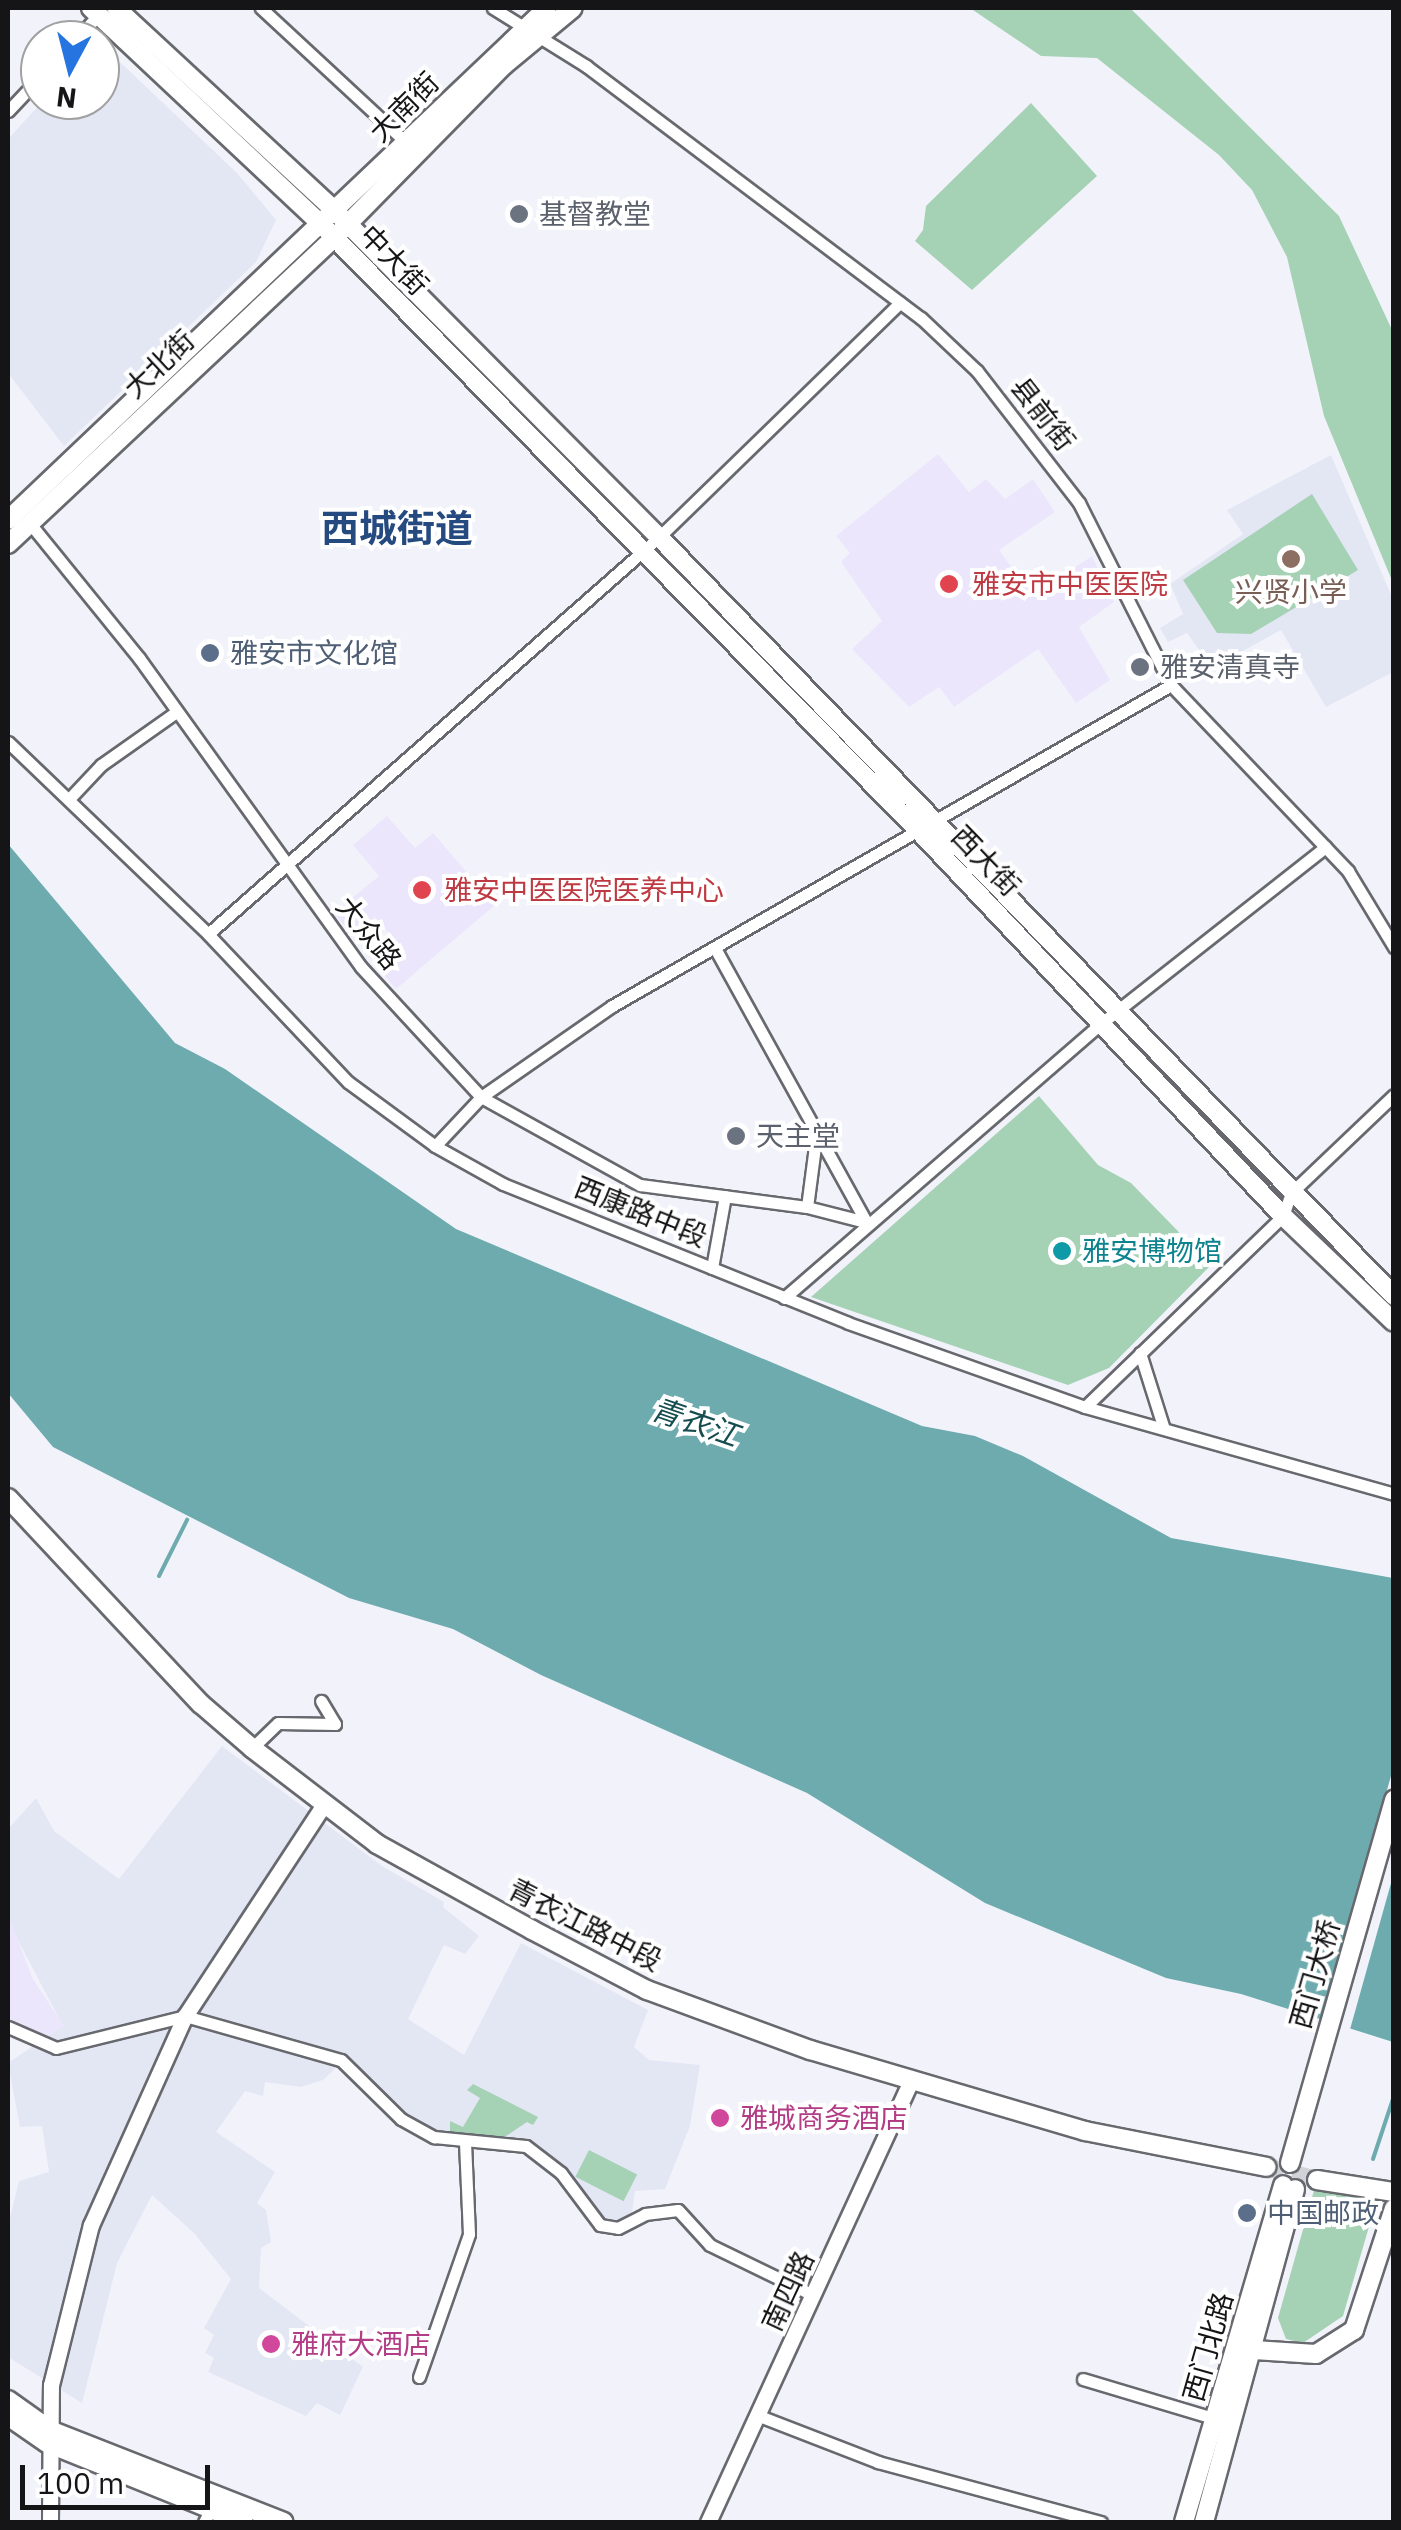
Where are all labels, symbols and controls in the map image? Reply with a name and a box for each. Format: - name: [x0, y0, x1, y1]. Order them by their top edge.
- north arrow: [20, 20, 120, 120]
- street label: 大南街: [362, 65, 446, 149]
- text: N: [54, 79, 79, 118]
- place label: 基督教堂: [539, 197, 651, 231]
- marker: 基督教堂: [508, 203, 530, 225]
- street label: 中大街: [353, 218, 435, 302]
- street label: 大北街: [117, 323, 201, 405]
- street label: 县前街: [1004, 371, 1082, 457]
- district label: 西城街道: [321, 505, 473, 551]
- marker: 兴贤小学: [1280, 548, 1302, 570]
- place label: 雅安市中医医院: [972, 567, 1168, 601]
- marker: 雅安市中医医院: [936, 571, 962, 597]
- place label: 兴贤小学: [1235, 575, 1347, 609]
- place label: 雅安市文化馆: [230, 636, 398, 670]
- marker: 雅安市文化馆: [199, 642, 221, 664]
- place label: 雅安清真寺: [1160, 650, 1300, 684]
- marker: 雅安清真寺: [1129, 656, 1151, 678]
- street label: 西大街: [945, 819, 1027, 903]
- place label: 雅安中医医院医养中心: [444, 873, 724, 907]
- marker: 雅安中医医院医养中心: [409, 877, 435, 903]
- street label: 大众路: [330, 890, 408, 976]
- place label: 天主堂: [756, 1119, 840, 1153]
- marker: 天主堂: [725, 1125, 747, 1147]
- street label: 西康路中段: [570, 1170, 712, 1254]
- place label: 雅安博物馆: [1082, 1234, 1222, 1268]
- marker: 雅安博物馆: [1051, 1240, 1073, 1262]
- water label: 青衣江: [647, 1390, 743, 1454]
- street label: 青衣江路中段: [503, 1872, 667, 1978]
- street label: 西门大桥: [1283, 1916, 1347, 2032]
- place label: 雅城商务酒店: [740, 2101, 908, 2135]
- marker: 雅城商务酒店: [709, 2107, 731, 2129]
- place label: 中国邮政: [1267, 2196, 1379, 2230]
- marker: 中国邮政: [1236, 2202, 1258, 2224]
- street label: 南四路: [755, 2246, 821, 2336]
- street label: 西门北路: [1176, 2289, 1240, 2405]
- place label: 雅府大酒店: [291, 2327, 431, 2361]
- marker: 雅府大酒店: [260, 2333, 282, 2355]
- scale bar: [25, 2445, 215, 2507]
- text: 100 m: [37, 2463, 124, 2502]

